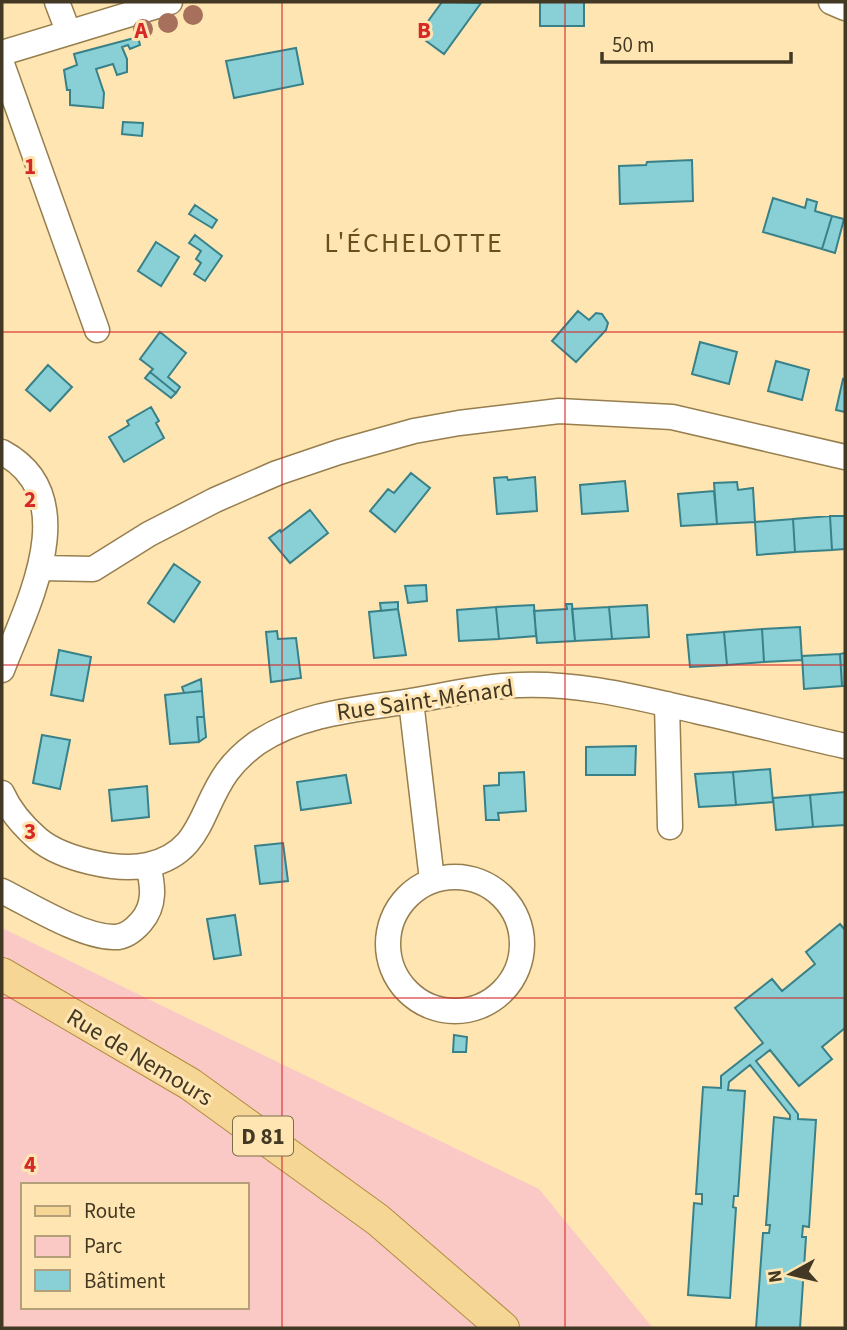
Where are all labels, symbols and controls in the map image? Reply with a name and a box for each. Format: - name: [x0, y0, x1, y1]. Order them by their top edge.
- text: A: [133, 14, 148, 47]
- text: B: [417, 14, 431, 47]
- scale bar: [602, 21, 791, 65]
- text: 50 m: [612, 30, 654, 60]
- text: 1: [24, 150, 36, 183]
- district label: L'ÉCHELOTTE: [324, 223, 504, 263]
- text: 2: [24, 483, 36, 516]
- street label: Rue Saint-Ménard: [334, 671, 516, 730]
- text: 3: [24, 815, 36, 848]
- street label: Rue de Nemours: [60, 1000, 220, 1115]
- road number: D 81: [233, 1116, 293, 1156]
- text: 4: [24, 1148, 36, 1181]
- legend: [21, 1183, 248, 1309]
- text: Route: [84, 1196, 136, 1226]
- text: Parc: [84, 1231, 123, 1261]
- north arrow: [756, 1239, 826, 1309]
- text: Bâtiment: [84, 1266, 165, 1296]
- text: N: [761, 1268, 790, 1284]

